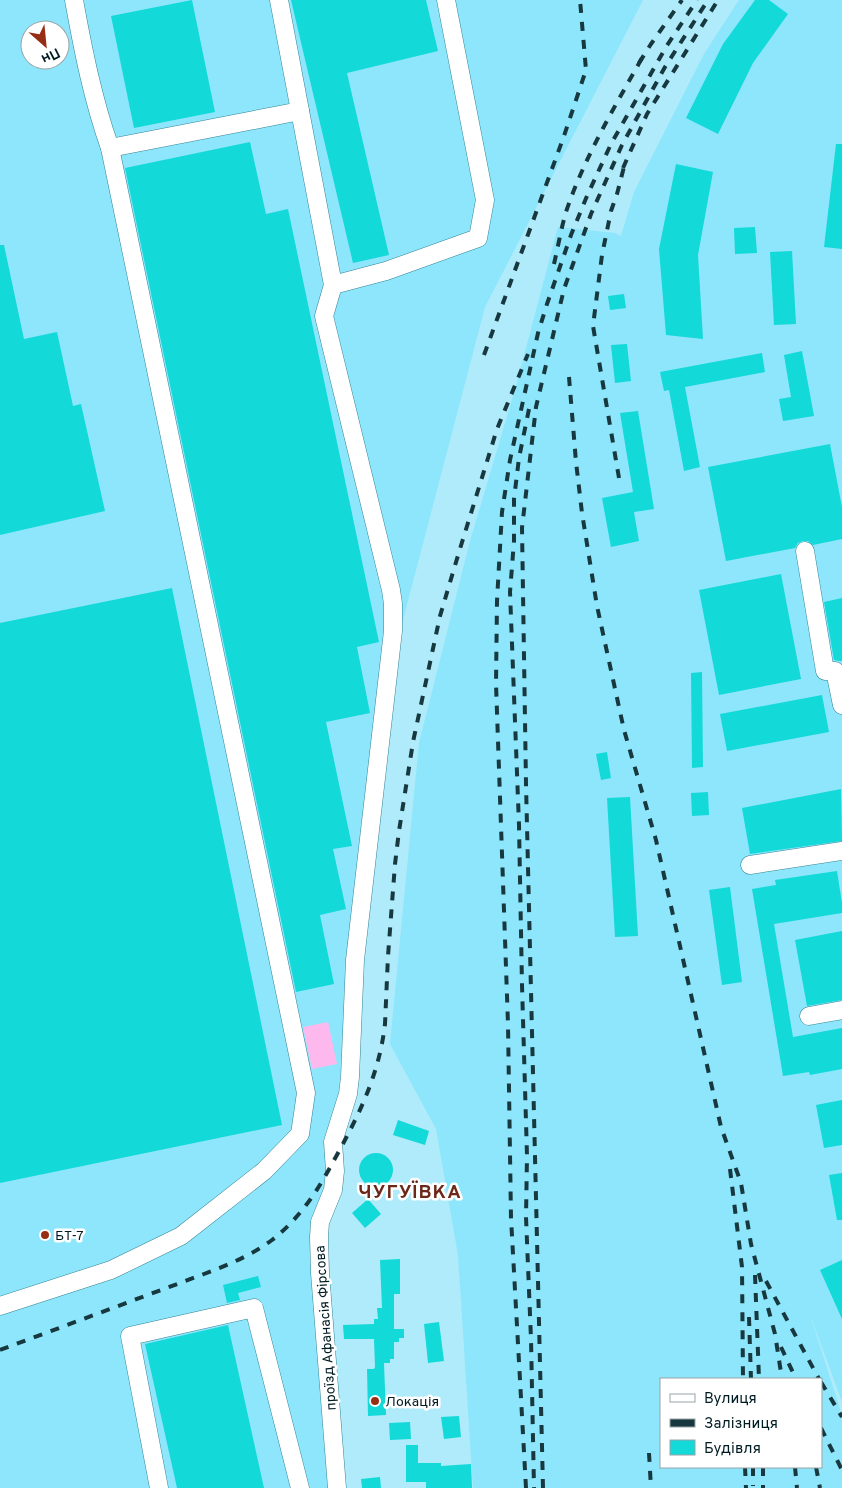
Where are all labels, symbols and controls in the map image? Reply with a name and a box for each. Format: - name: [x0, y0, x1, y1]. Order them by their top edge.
- north arrow: [20, 20, 70, 70]
- text: Пн: [38, 43, 62, 67]
- district label: ЧУГУЇВКА: [358, 1180, 462, 1205]
- place label: БТ-7: [55, 1228, 84, 1245]
- marker: БТ-7: [39, 1229, 51, 1241]
- street label: проїзд Афанасія Фірсова: [312, 1245, 341, 1411]
- legend: [660, 1378, 822, 1468]
- text: Вулиця: [704, 1390, 757, 1409]
- place label: Локація: [385, 1394, 439, 1411]
- marker: Локація: [369, 1395, 381, 1407]
- text: Залізниця: [704, 1415, 778, 1434]
- text: Будівля: [704, 1440, 761, 1459]

